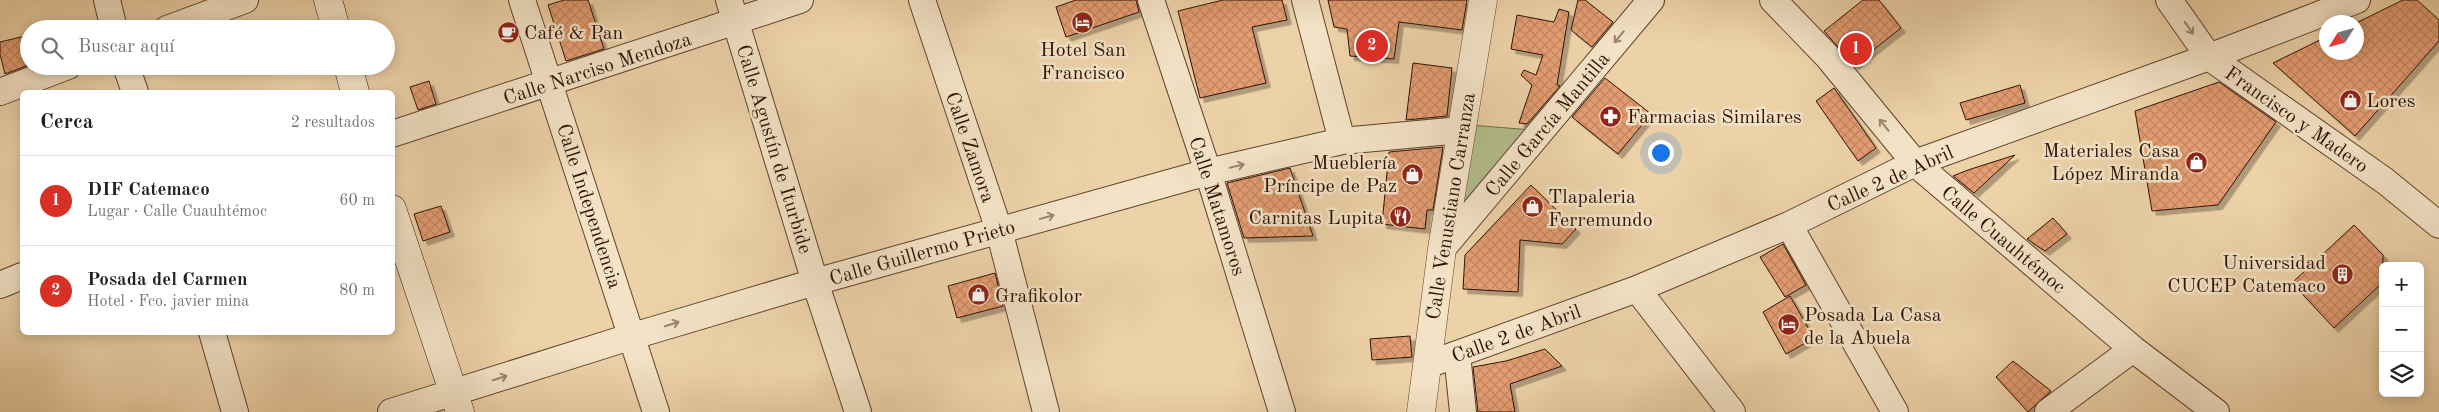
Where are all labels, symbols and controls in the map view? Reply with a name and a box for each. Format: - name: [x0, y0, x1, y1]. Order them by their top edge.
- hotel icon: Hotel San Francisco: [1071, 11, 1095, 35]
- north arrow: [2319, 15, 2364, 60]
- search box: [20, 20, 395, 75]
- cafe icon: Café & Pan: [496, 20, 520, 44]
- one-way arrow: [2184, 21, 2194, 35]
- place label: Café & Pan: [524, 24, 624, 44]
- pin: 2: [1356, 27, 1388, 65]
- street label: Calle Narciso Mendoza: [501, 30, 694, 110]
- pin: 1: [1840, 30, 1872, 68]
- one-way arrow: [1614, 31, 1625, 44]
- icon: search: [38, 34, 66, 62]
- text: Buscar aquí: [78, 38, 174, 57]
- place label: Hotel San Francisco: [1040, 41, 1126, 84]
- street label: Calle Agustín de Iturbide: [732, 43, 814, 256]
- street label: Calle García Mantilla: [1483, 49, 1615, 201]
- street label: Francisco y Madero: [2220, 64, 2371, 178]
- shop icon: Lores: [2338, 88, 2362, 112]
- street label: Calle Zamora: [941, 90, 997, 206]
- street label: Calle Venustiano Carranza: [1424, 91, 1480, 321]
- place label: Lores: [2366, 92, 2415, 112]
- pharmacy icon: Farmacias Similares: [1599, 104, 1623, 128]
- place label: Farmacias Similares: [1627, 108, 1802, 128]
- text: Cerca: [40, 112, 93, 133]
- text: 2 resultados: [291, 115, 375, 131]
- one-way arrow: [1878, 119, 1889, 132]
- street label: Calle Independencia: [552, 122, 624, 292]
- street label: Calle Matamoros: [1184, 135, 1248, 279]
- your location: [1648, 140, 1674, 166]
- place label: Materiales Casa López Miranda: [2043, 142, 2180, 185]
- street label: Calle 2 de Abril: [1825, 143, 1957, 217]
- shop icon: Materiales Casa López Miranda: [2184, 150, 2208, 174]
- place label: Mueblería Príncipe de Paz: [1263, 154, 1397, 197]
- one-way arrow: [1229, 161, 1245, 170]
- shop icon: Mueblería Príncipe de Paz: [1401, 162, 1425, 186]
- text: DIF Catemaco: [87, 181, 210, 200]
- street label: Calle Cuauhtémoc: [1937, 183, 2069, 298]
- place label: Tlapaleria Ferremundo: [1548, 188, 1653, 231]
- text: 1: [51, 193, 61, 209]
- text: 60 m: [339, 193, 375, 209]
- shop icon: Tlapaleria Ferremundo: [1520, 195, 1544, 219]
- text: Lugar · Calle Cuauhtémoc: [87, 204, 267, 220]
- restaurant icon: Carnitas Lupita: [1388, 205, 1412, 229]
- place label: Carnitas Lupita: [1248, 209, 1384, 229]
- one-way arrow: [1038, 212, 1054, 222]
- street label: Calle Guillermo Prieto: [827, 218, 1018, 290]
- place label: Universidad CUCEP Catemaco: [2167, 254, 2326, 297]
- building icon: Universidad CUCEP Catemaco: [2330, 262, 2354, 286]
- map controls: [2379, 262, 2424, 397]
- button: +: [2379, 262, 2424, 307]
- text: Posada del Carmen: [87, 271, 247, 290]
- text: 2: [51, 283, 61, 299]
- text: 80 m: [339, 283, 375, 299]
- shop icon: Grafikolor: [967, 283, 991, 307]
- place label: Grafikolor: [995, 287, 1082, 307]
- text: Hotel · Fco. javier mina: [87, 294, 249, 310]
- street label: Calle 2 de Abril: [1449, 302, 1584, 368]
- place label: Posada La Casa de la Abuela: [1804, 306, 1942, 349]
- button: −: [2379, 307, 2424, 352]
- hotel icon: Posada La Casa de la Abuela: [1776, 313, 1800, 337]
- one-way arrow: [663, 319, 679, 329]
- button: layers: [2379, 352, 2424, 397]
- one-way arrow: [492, 373, 507, 382]

